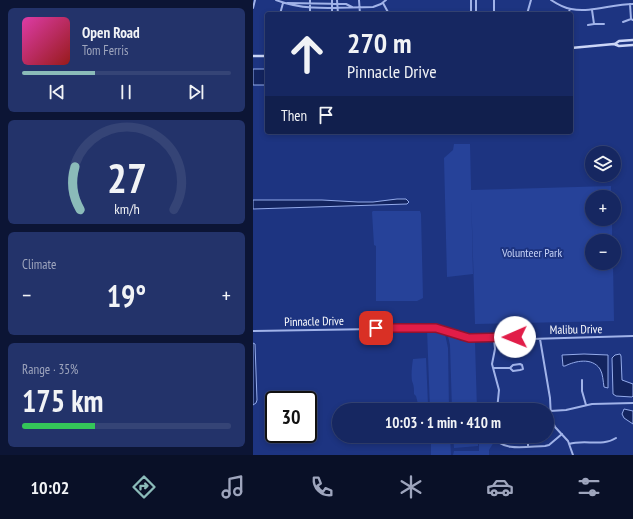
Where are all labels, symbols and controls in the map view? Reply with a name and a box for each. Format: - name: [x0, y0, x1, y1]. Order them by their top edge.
- text: Open Road: [82, 23, 140, 42]
- text: 270 m: [347, 24, 411, 61]
- icon: ahead: [281, 28, 333, 80]
- text: Tom Ferris: [82, 42, 128, 59]
- text: Pinnacle Drive: [347, 60, 437, 83]
- icon: previous: [46, 81, 68, 103]
- icon: pause: [115, 81, 137, 103]
- icon: next: [185, 81, 207, 103]
- icon: arrive: [315, 104, 337, 126]
- text: Then: [281, 106, 307, 125]
- map controls: [585, 146, 621, 270]
- button: layers: [585, 146, 621, 182]
- text: 27: [107, 150, 146, 203]
- button: +: [585, 190, 621, 226]
- text: km/h: [114, 198, 139, 217]
- button: −: [585, 234, 621, 270]
- park label: Volunteer Park: [501, 245, 562, 260]
- text: Climate: [22, 256, 56, 273]
- text: 19°: [107, 276, 146, 315]
- text: −: [22, 281, 31, 309]
- text: +: [222, 281, 231, 309]
- pin: [359, 311, 393, 345]
- street label: Pinnacle Drive: [284, 313, 344, 329]
- position arrow: [494, 316, 536, 358]
- icon: arrive: [365, 317, 387, 339]
- street label: Malibu Drive: [550, 321, 602, 337]
- text: Range · 35%: [22, 361, 78, 378]
- text: 175 km: [22, 381, 103, 420]
- speed limit sign: 30: [265, 391, 317, 443]
- text: 10:03 · 1 min · 410 m: [385, 413, 501, 432]
- icon: directions: [130, 473, 158, 501]
- icon: music: [219, 473, 247, 501]
- icon: phone: [308, 473, 336, 501]
- icon: climate: [397, 473, 425, 501]
- icon: car: [486, 473, 514, 501]
- icon: filters: [575, 473, 603, 501]
- text: 10:02: [30, 476, 69, 499]

